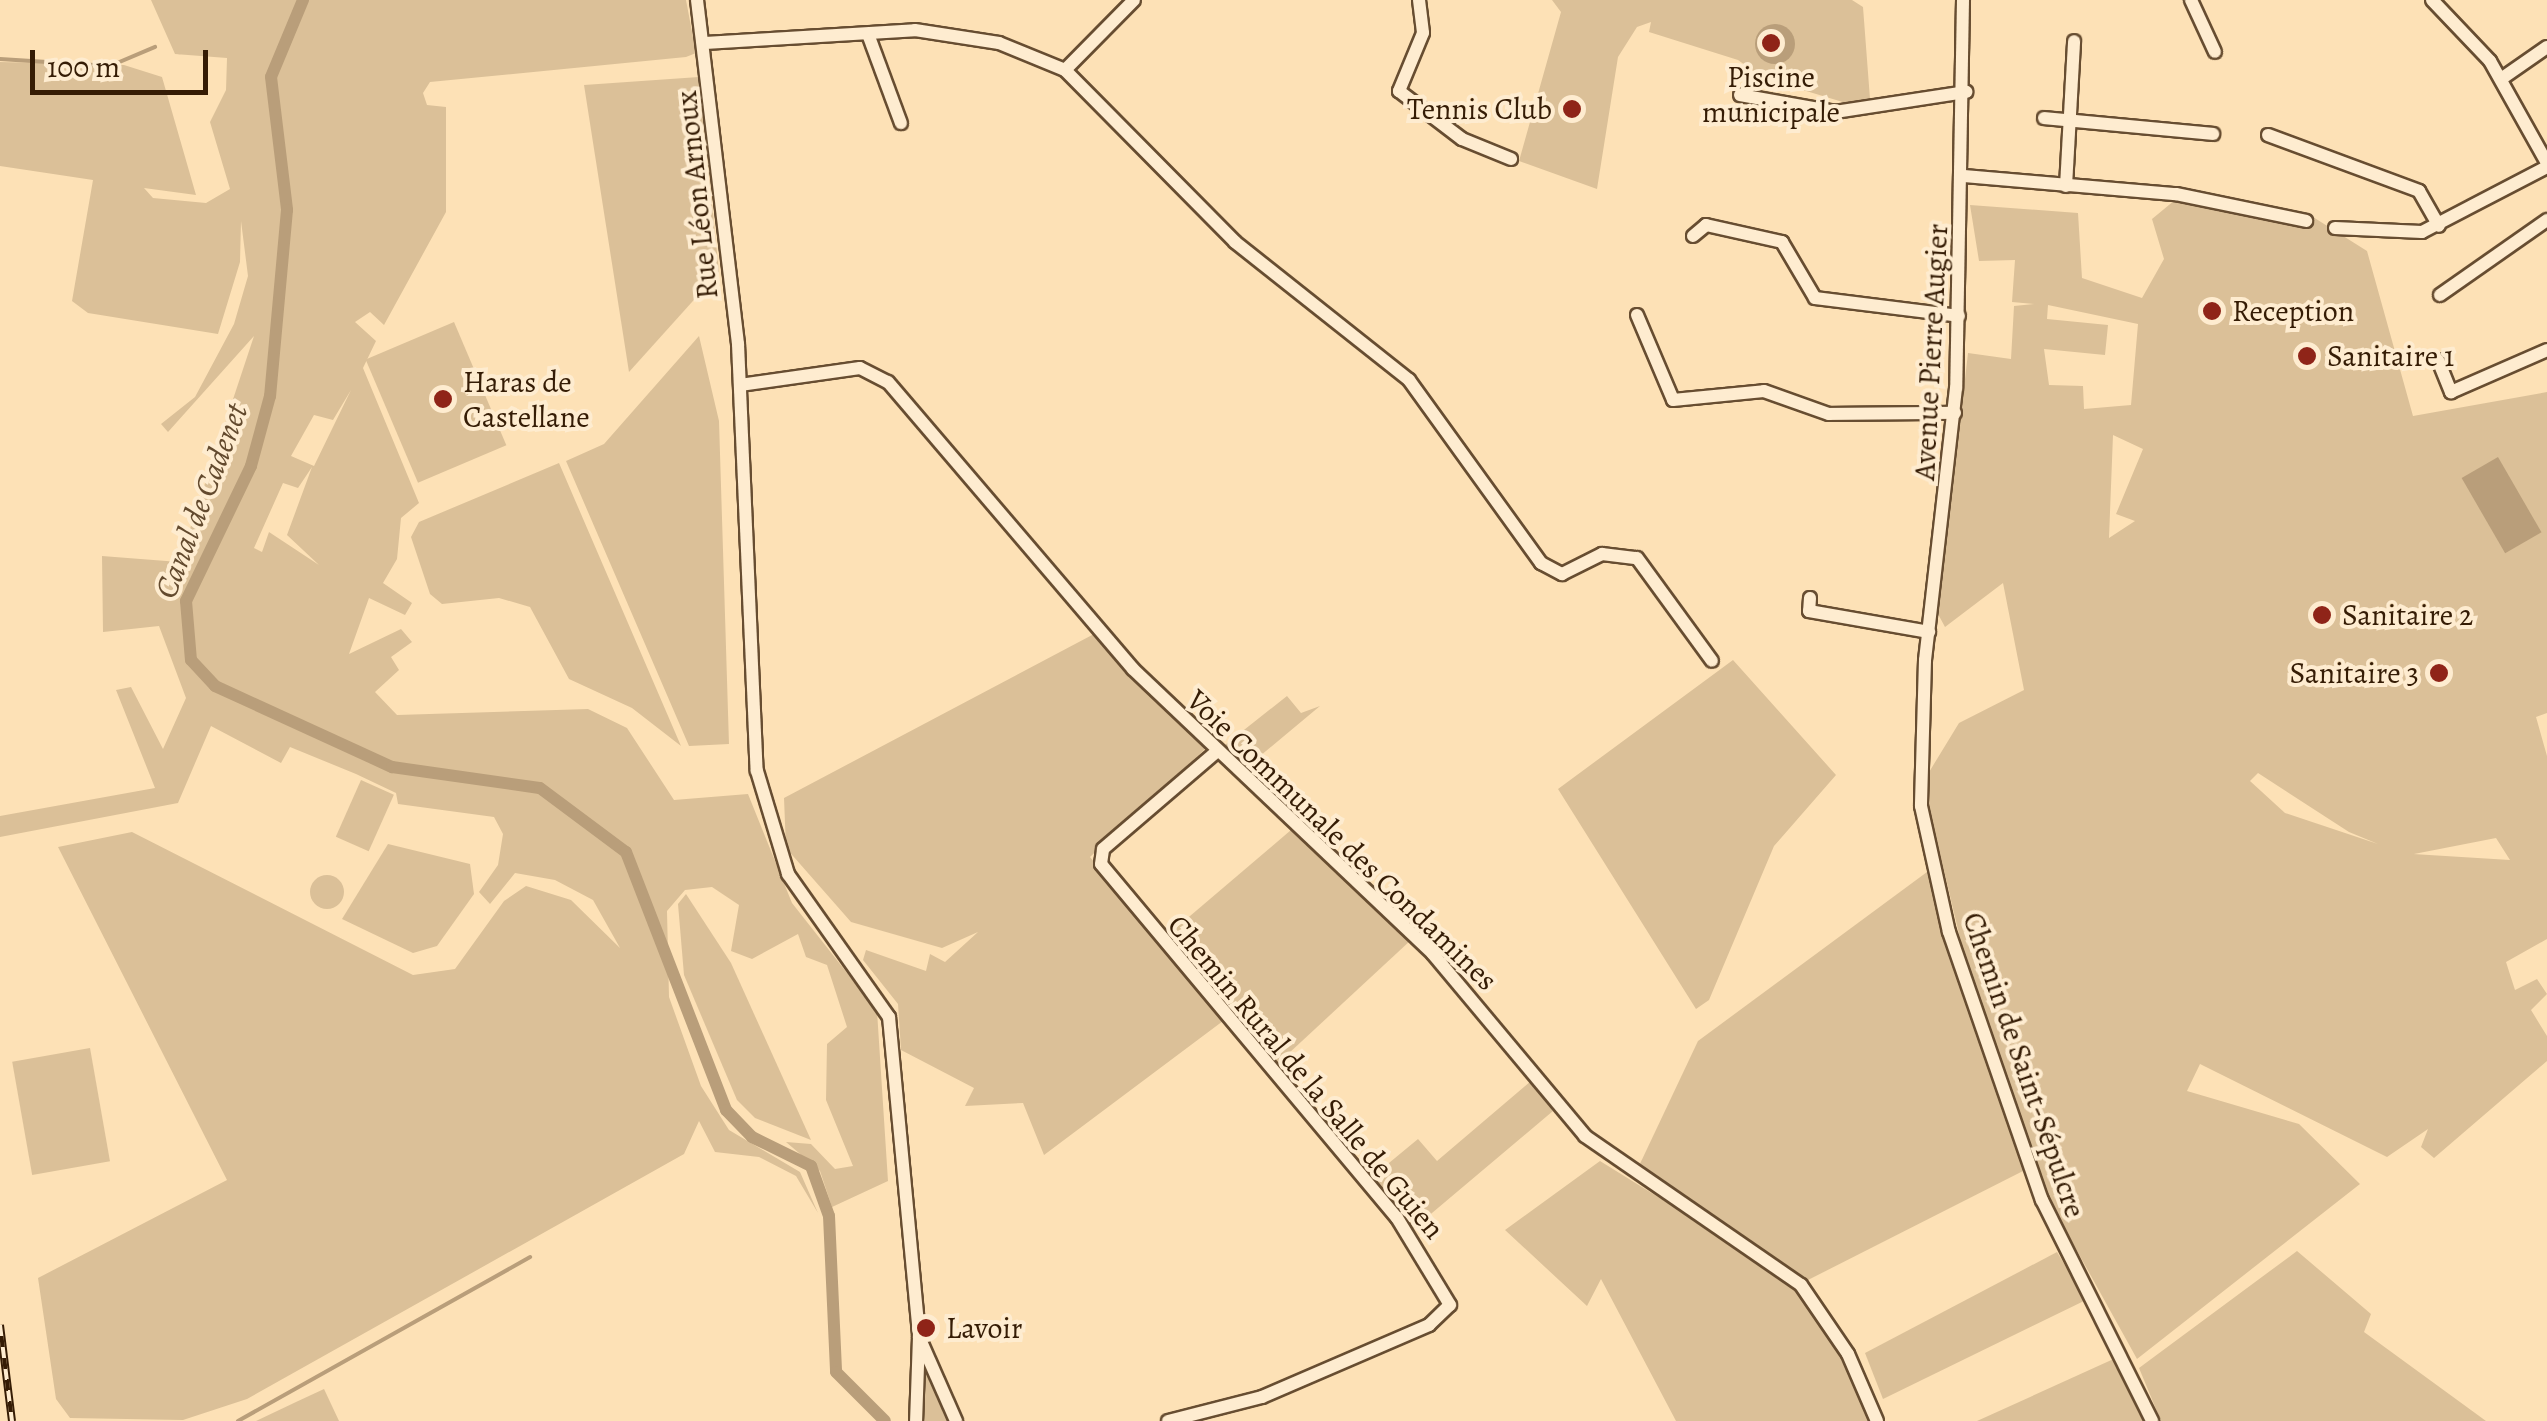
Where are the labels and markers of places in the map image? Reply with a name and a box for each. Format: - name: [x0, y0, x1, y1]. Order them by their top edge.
- marker: Piscine municipale: [1760, 32, 1782, 54]
- place label: Piscine municipale: [1702, 59, 1840, 130]
- place label: Tennis Club: [1407, 91, 1552, 127]
- marker: Tennis Club: [1561, 98, 1583, 120]
- place label: Reception: [2232, 293, 2354, 329]
- marker: Reception: [2201, 300, 2223, 322]
- place label: Sanitaire 1: [2327, 338, 2454, 374]
- marker: Sanitaire 1: [2296, 345, 2318, 367]
- place label: Haras de Castellane: [463, 364, 590, 434]
- marker: Haras de Castellane: [432, 388, 454, 410]
- place label: Sanitaire 2: [2342, 597, 2473, 633]
- marker: Sanitaire 2: [2311, 604, 2333, 626]
- place label: Sanitaire 3: [2289, 655, 2419, 691]
- marker: Sanitaire 3: [2428, 662, 2450, 684]
- place label: Lavoir: [946, 1310, 1022, 1346]
- marker: Lavoir: [915, 1317, 937, 1339]

